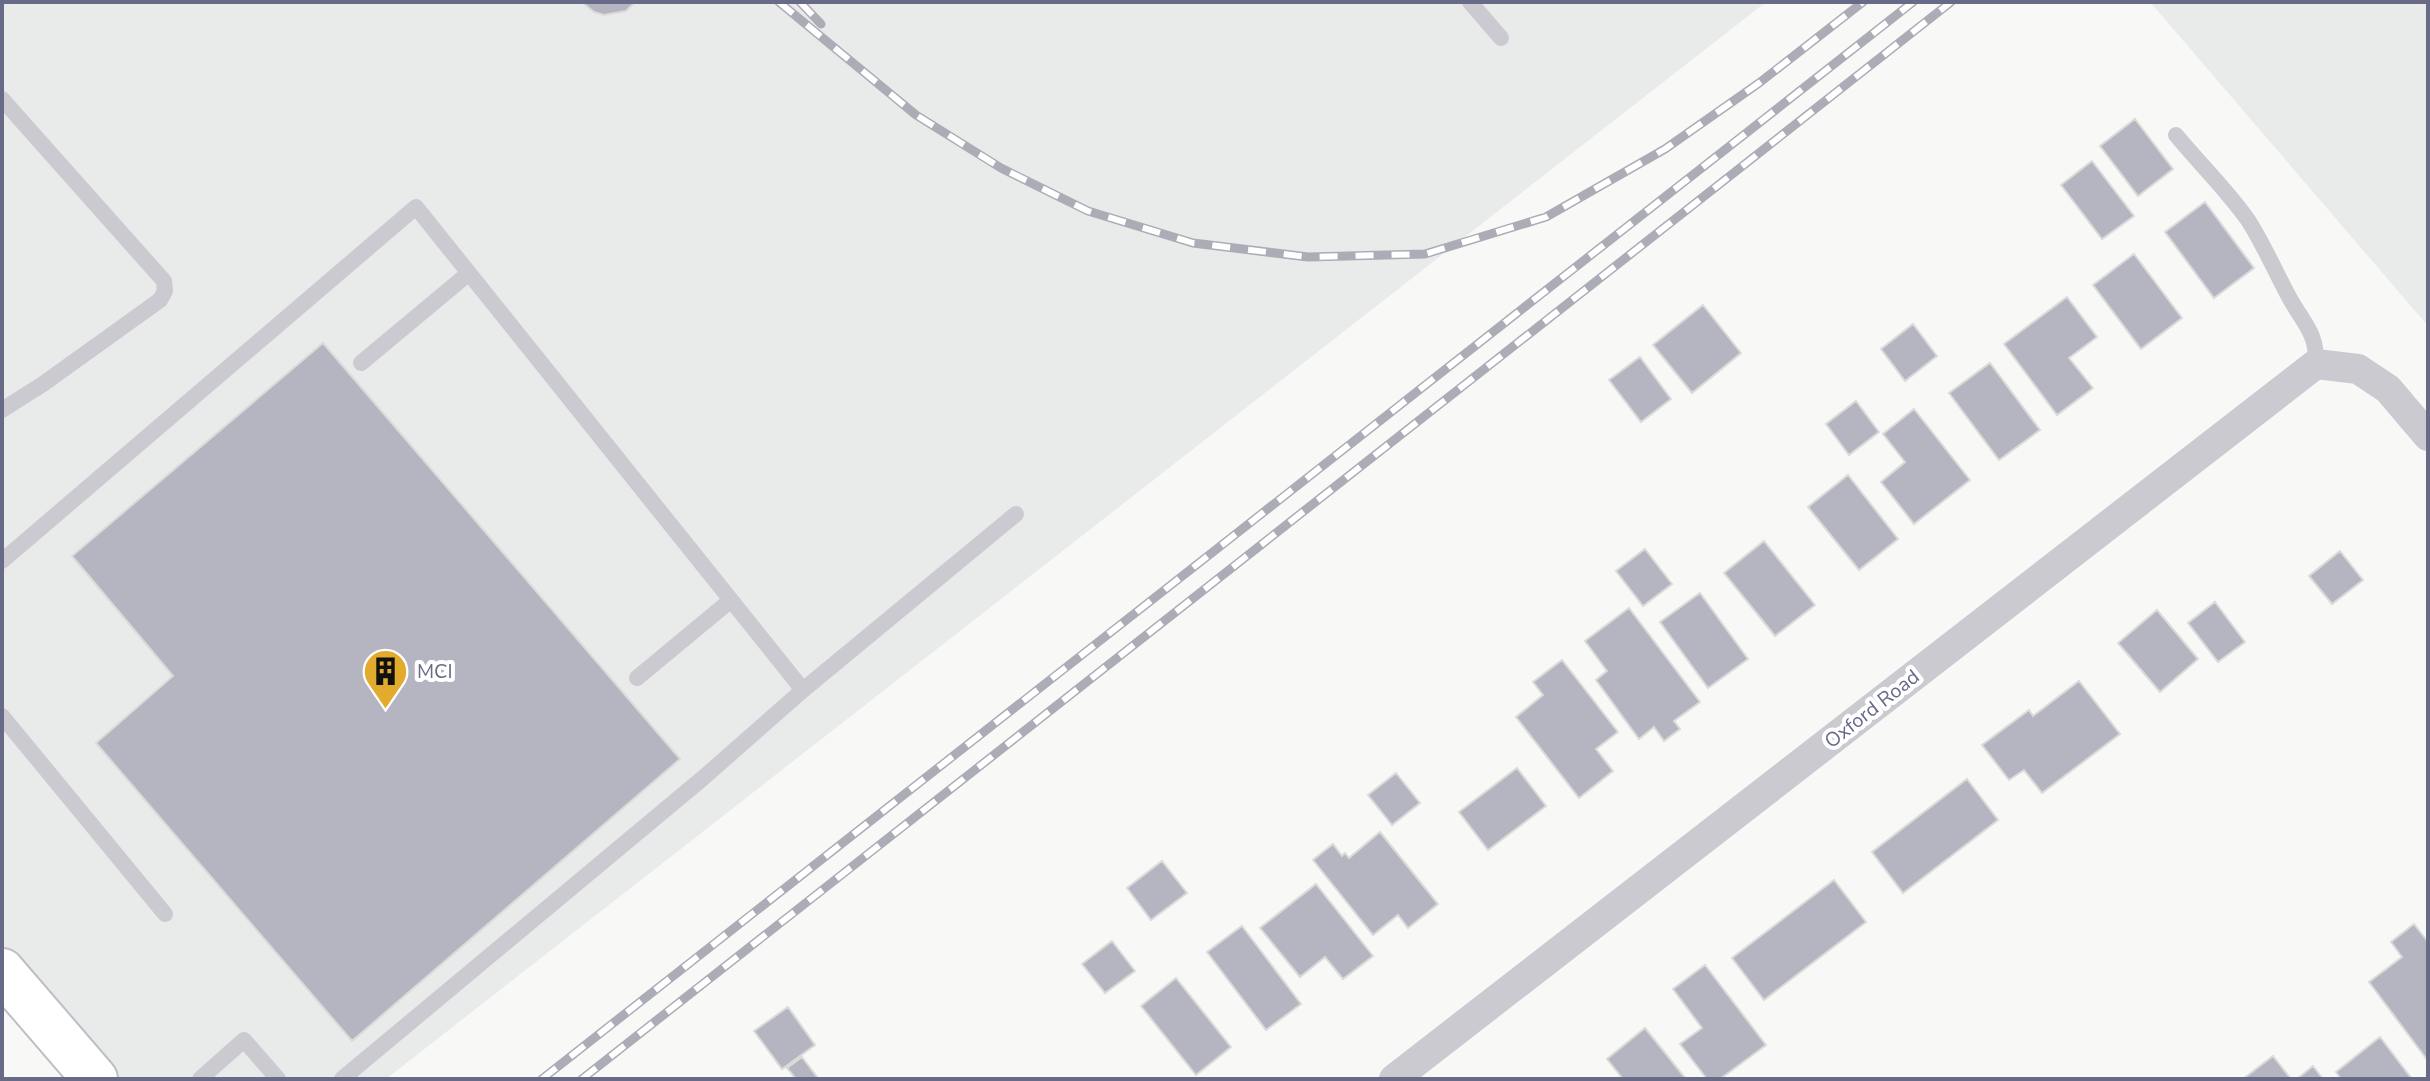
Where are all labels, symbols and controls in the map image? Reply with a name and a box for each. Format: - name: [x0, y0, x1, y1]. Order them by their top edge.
- building icon: MCI: [362, 647, 410, 710]
- place label: MCI: [417, 658, 453, 685]
- street label: Oxford Road: [1819, 663, 1925, 755]

